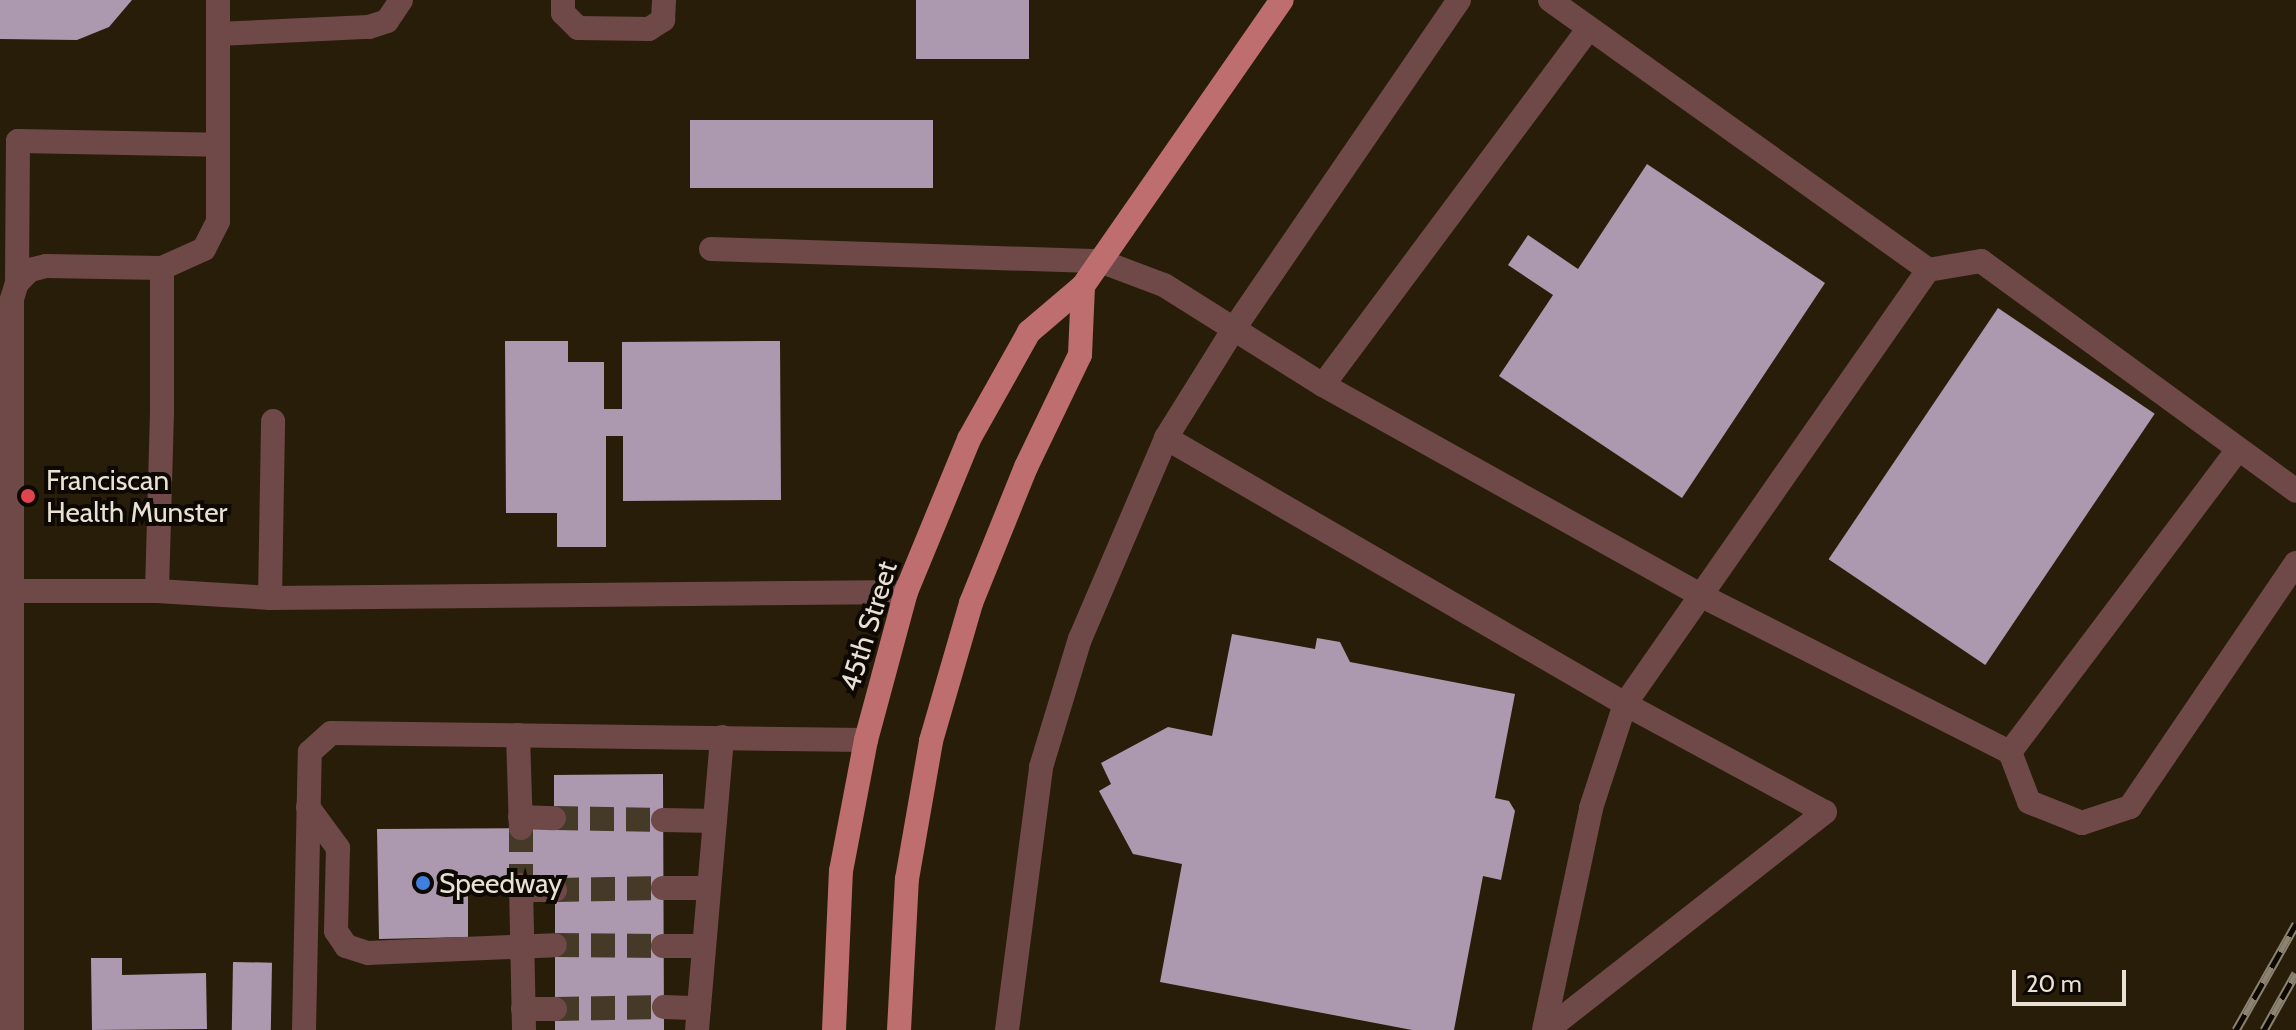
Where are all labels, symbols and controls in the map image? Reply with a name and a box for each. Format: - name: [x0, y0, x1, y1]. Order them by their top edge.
- place label: Franciscan Health Munster: [46, 463, 227, 529]
- marker: Franciscan Health Munster: [17, 485, 39, 507]
- street label: 45th Street: [832, 557, 904, 695]
- place label: Speedway: [439, 866, 562, 900]
- marker: Speedway: [414, 874, 432, 892]
- scale bar: [2016, 954, 2130, 1004]
- text: 20 m: [2026, 969, 2082, 998]

